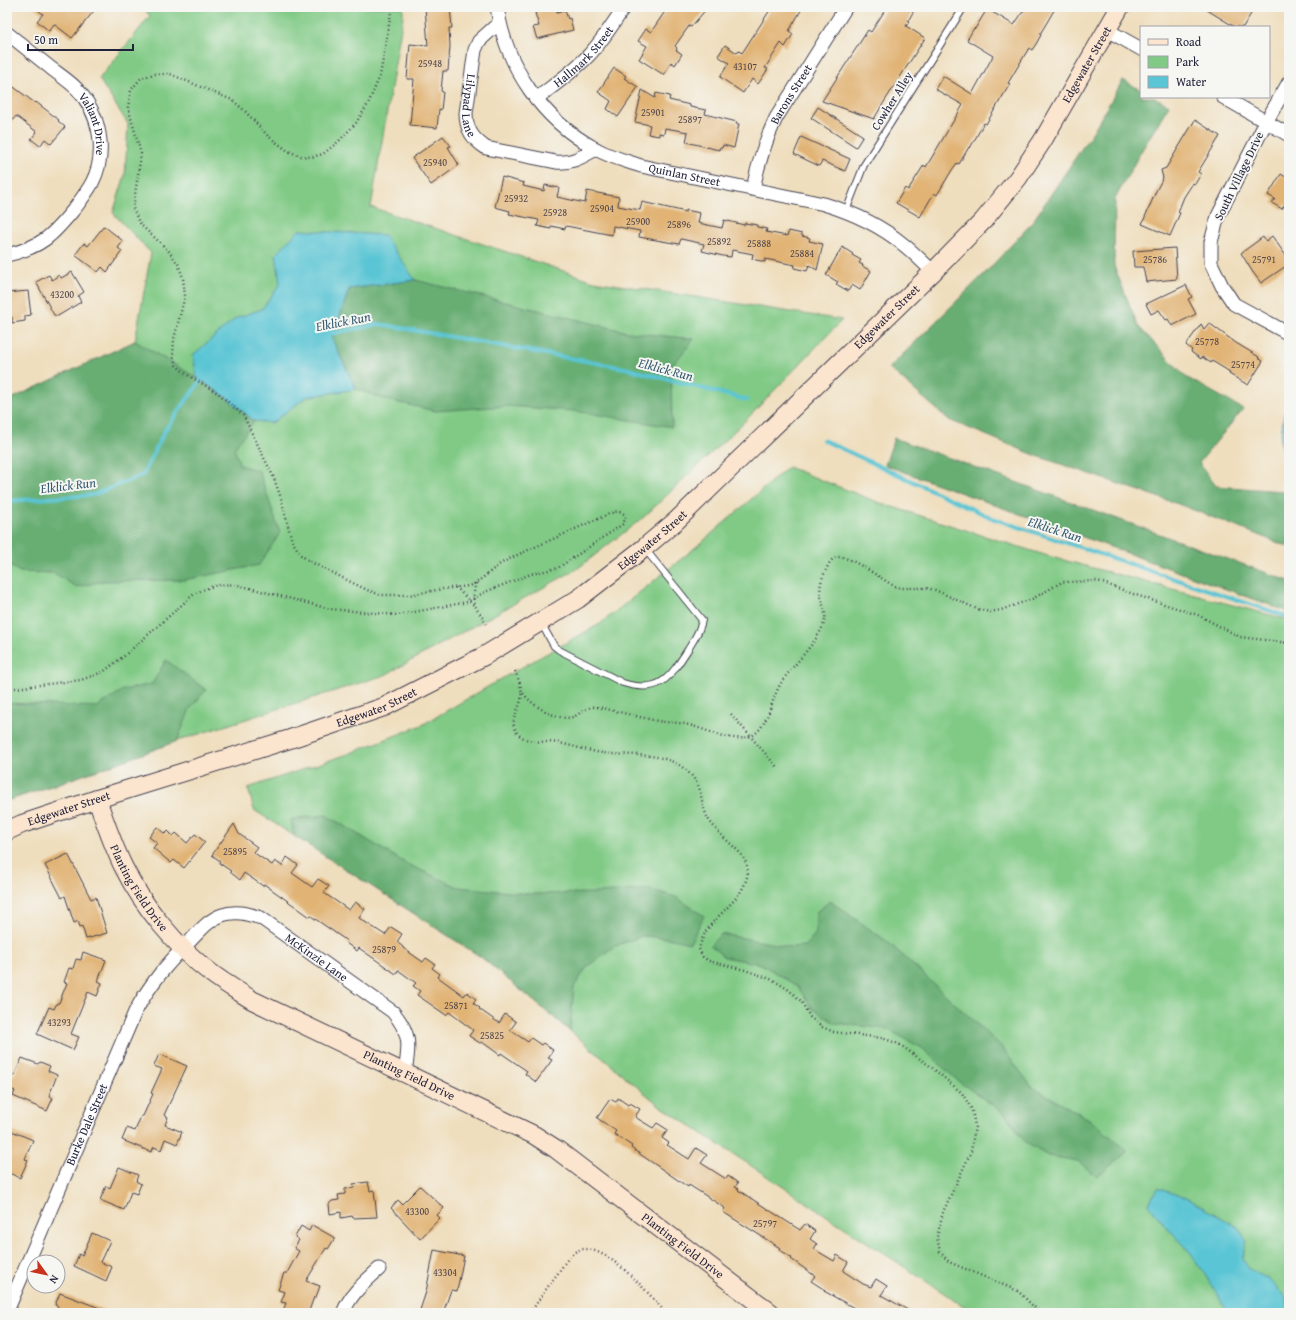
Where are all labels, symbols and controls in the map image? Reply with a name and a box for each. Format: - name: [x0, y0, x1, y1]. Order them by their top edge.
- street label: Hallmark Street: [550, 22, 618, 91]
- street label: Edgewater Street: [1057, 22, 1116, 106]
- scale bar: [28, 26, 133, 52]
- legend: [1140, 26, 1270, 98]
- text: 50 m: [34, 31, 58, 48]
- text: Road: [1176, 33, 1202, 50]
- text: Park: [1176, 53, 1200, 70]
- house number: 25948: [418, 56, 442, 71]
- house number: 43107: [733, 59, 757, 74]
- street label: Barons Street: [765, 60, 816, 127]
- street label: Cowher Alley: [867, 68, 916, 133]
- street label: Lilypad Lane: [458, 73, 481, 141]
- text: Water: [1176, 73, 1206, 90]
- street label: Valiant Drive: [75, 89, 109, 156]
- house number: 25901: [641, 105, 665, 120]
- house number: 25897: [678, 112, 702, 127]
- street label: South Village Drive: [1210, 128, 1268, 223]
- house number: 25940: [423, 155, 447, 170]
- street label: Quinlan Street: [647, 159, 723, 190]
- house number: 25932: [504, 191, 528, 206]
- house number: 25904: [590, 201, 614, 216]
- house number: 25928: [543, 205, 567, 220]
- house number: 25900: [626, 214, 650, 229]
- house number: 25896: [667, 217, 691, 232]
- house number: 25892: [707, 234, 731, 249]
- house number: 25888: [747, 236, 771, 251]
- house number: 25884: [790, 246, 814, 261]
- house number: 25786: [1143, 252, 1167, 267]
- house number: 25791: [1252, 252, 1276, 267]
- street label: Edgewater Street: [850, 280, 924, 352]
- house number: 43200: [50, 287, 74, 302]
- water label: Elklick Run: [313, 307, 373, 336]
- house number: 25778: [1195, 334, 1219, 349]
- water label: Elklick Run: [636, 353, 696, 386]
- house number: 25774: [1231, 357, 1255, 372]
- water label: Elklick Run: [38, 473, 97, 498]
- street label: Edgewater Street: [613, 505, 691, 574]
- water label: Elklick Run: [1025, 512, 1085, 547]
- street label: Edgewater Street: [334, 682, 420, 731]
- street label: Edgewater Street: [25, 786, 113, 830]
- street label: Planting Field Drive: [106, 842, 173, 935]
- house number: 25895: [223, 844, 247, 859]
- street label: McKinzie Lane: [282, 929, 352, 985]
- house number: 25879: [372, 942, 396, 957]
- house number: 25871: [444, 998, 468, 1013]
- house number: 43293: [47, 1015, 71, 1030]
- house number: 25825: [480, 1028, 504, 1043]
- street label: Planting Field Drive: [361, 1046, 458, 1104]
- street label: Burke Dale Street: [61, 1080, 112, 1168]
- house number: 43300: [405, 1204, 429, 1219]
- street label: Planting Field Drive: [638, 1208, 728, 1283]
- house number: 25797: [753, 1216, 777, 1231]
- north arrow: [26, 1254, 66, 1294]
- house number: 43304: [433, 1265, 457, 1280]
- text: N: [45, 1272, 63, 1287]

